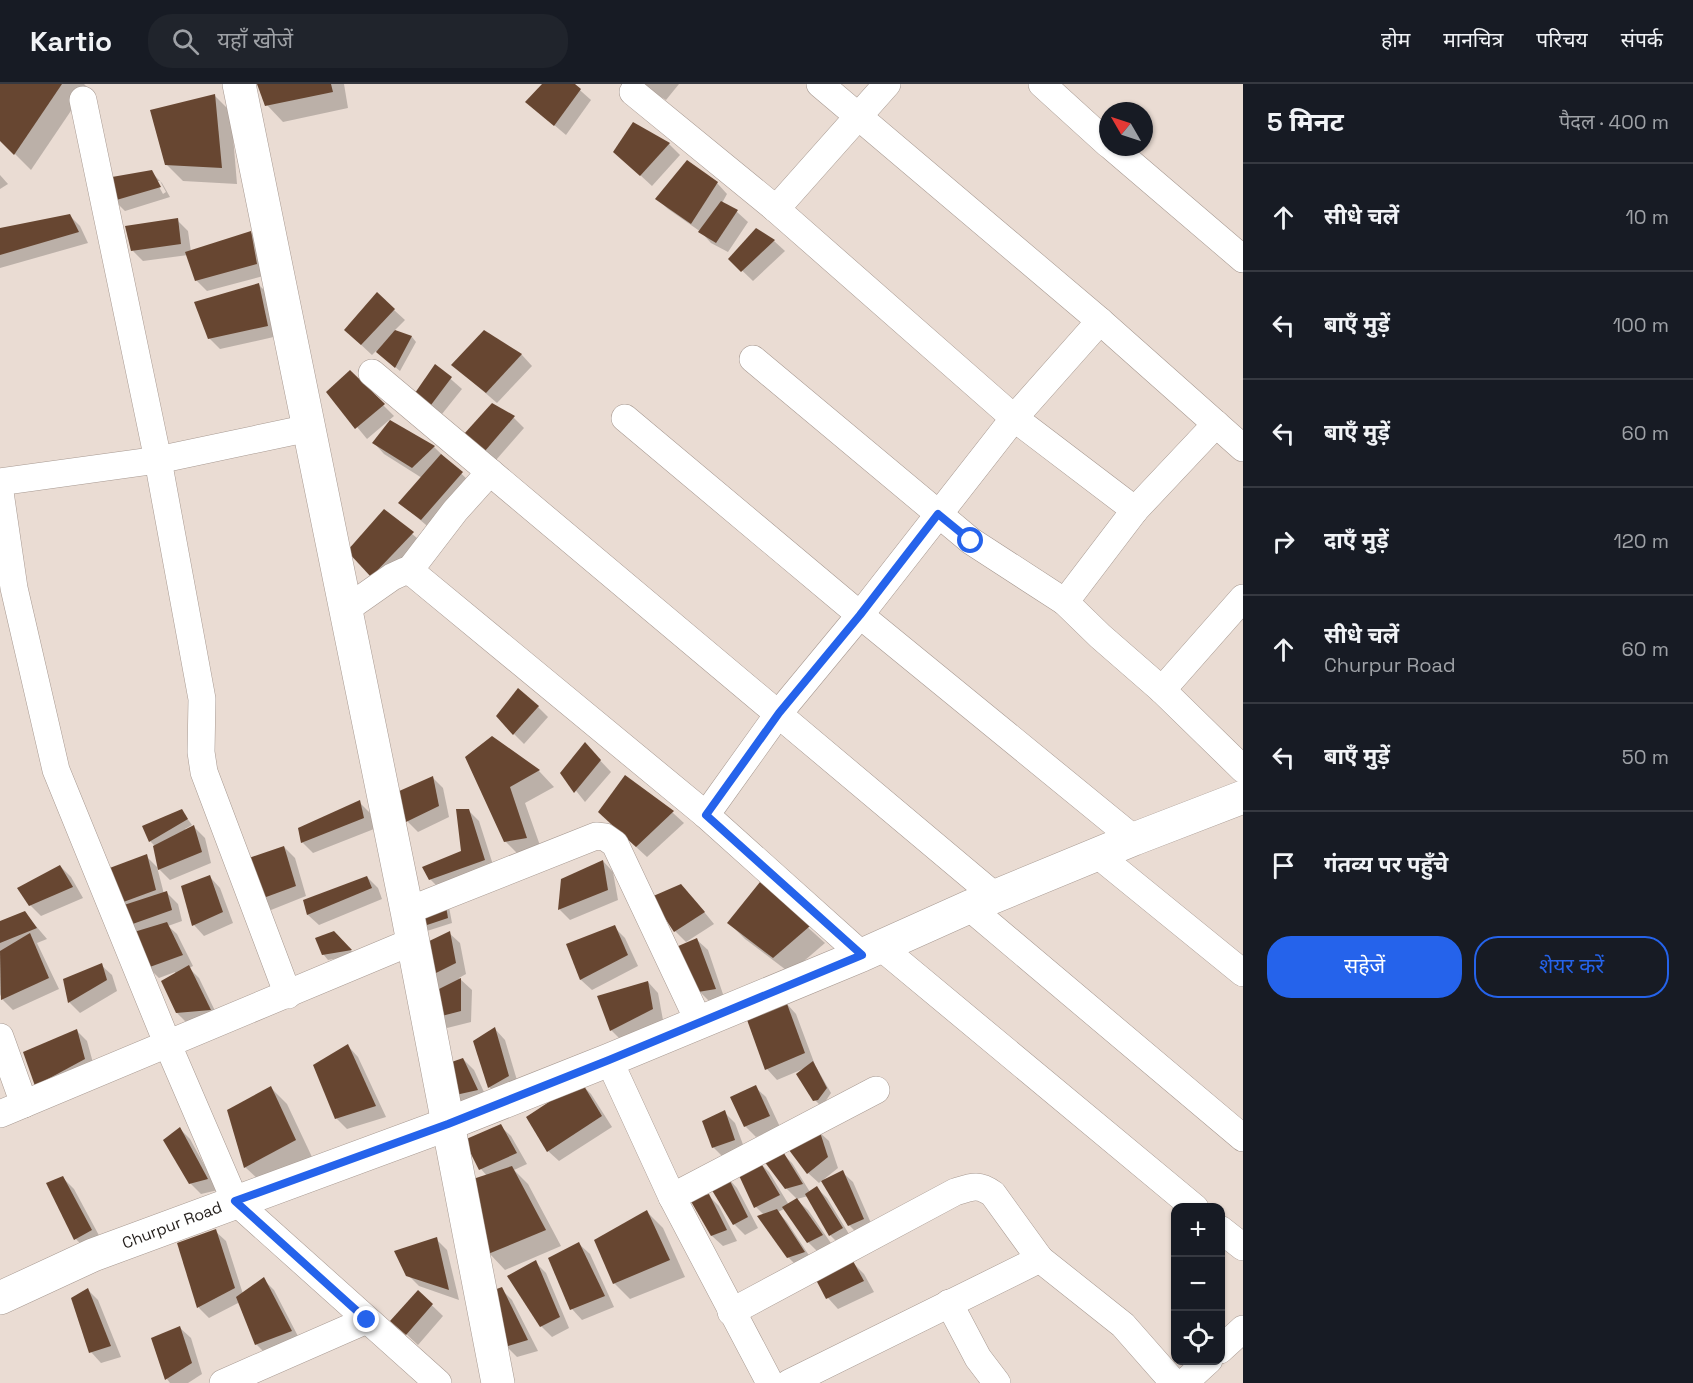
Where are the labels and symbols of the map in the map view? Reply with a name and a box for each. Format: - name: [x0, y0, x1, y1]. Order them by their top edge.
- north arrow: [1099, 102, 1153, 156]
- route start: [957, 527, 983, 553]
- street label: Churpur Road: [119, 1196, 225, 1254]
- route end: [353, 1306, 379, 1332]

